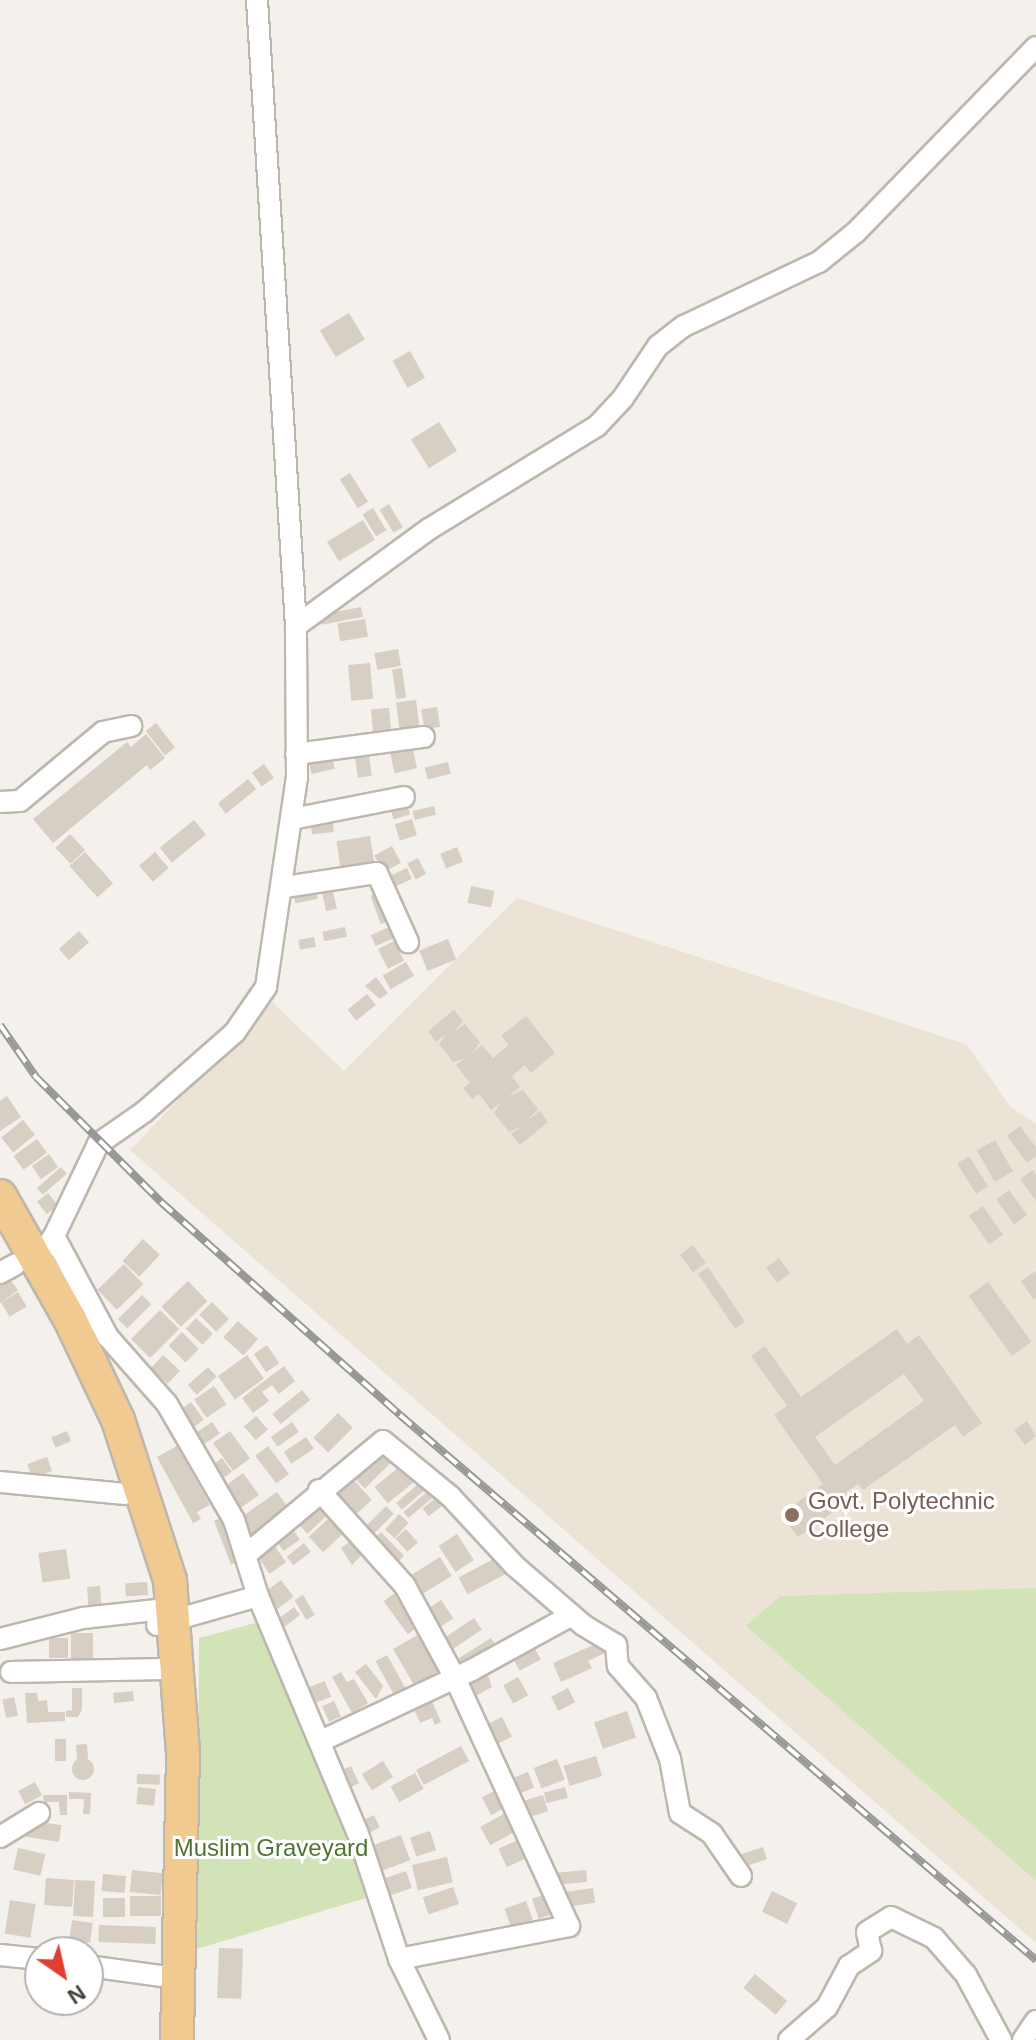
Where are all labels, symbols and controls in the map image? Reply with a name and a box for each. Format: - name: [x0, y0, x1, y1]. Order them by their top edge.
- place label: Govt. Polytechnic College: [808, 1487, 995, 1543]
- marker: Govt. Polytechnic College: [783, 1506, 801, 1524]
- park label: Muslim Graveyard: [174, 1834, 368, 1862]
- north arrow: [24, 1936, 104, 2016]
- text: N: [63, 1980, 90, 2009]

